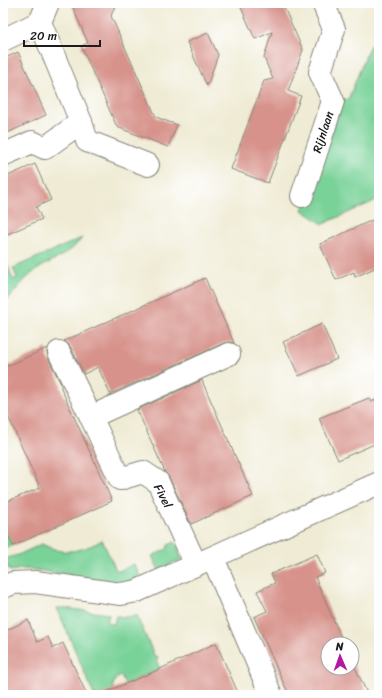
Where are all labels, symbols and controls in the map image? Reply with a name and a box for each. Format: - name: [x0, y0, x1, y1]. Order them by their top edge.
- scale bar: [24, 22, 100, 48]
- text: 20 m: [30, 25, 57, 47]
- street label: Rijnlaan: [306, 108, 340, 156]
- street label: Fivel: [147, 480, 179, 513]
- north arrow: [320, 636, 360, 676]
- text: N: [335, 637, 344, 656]

